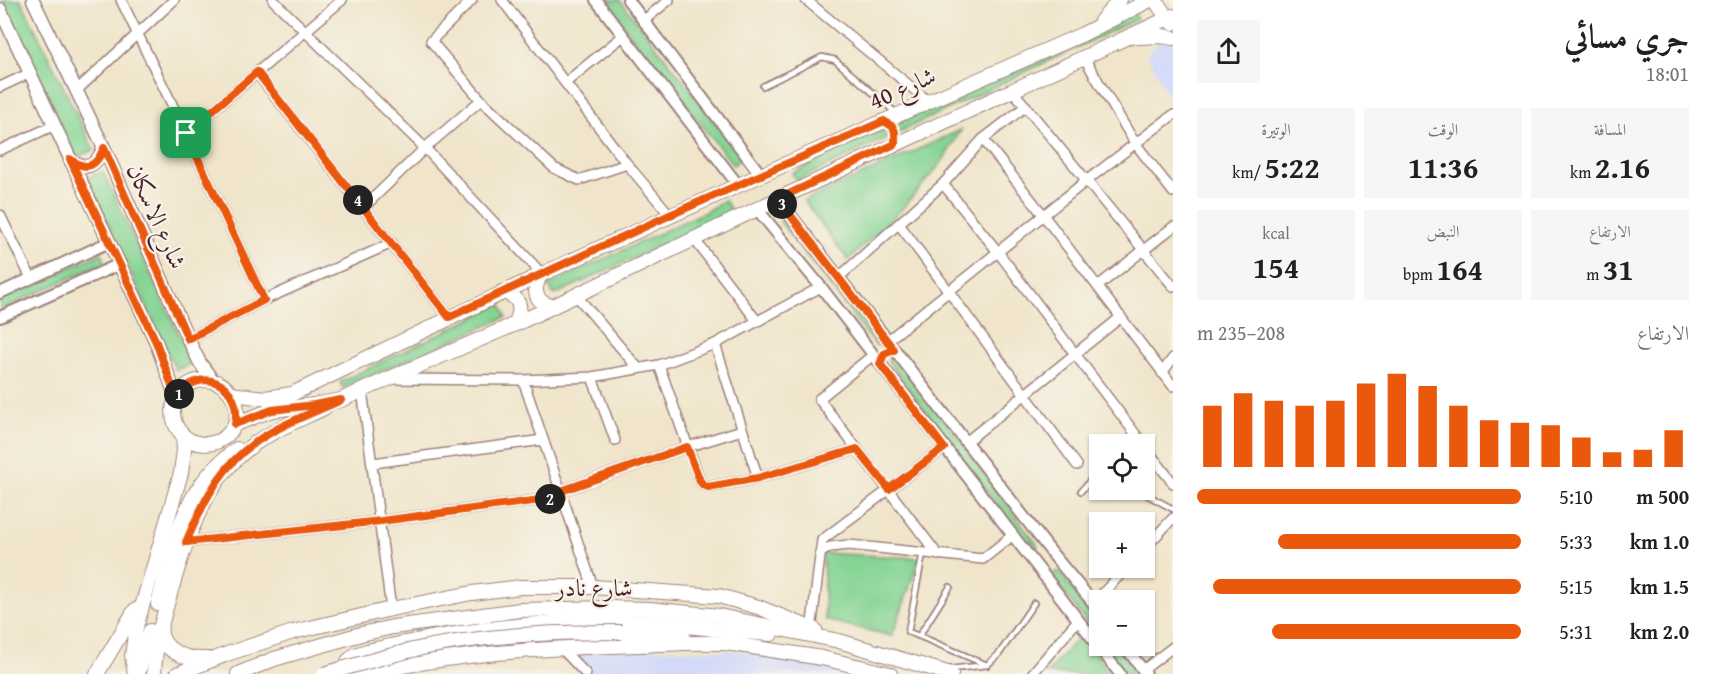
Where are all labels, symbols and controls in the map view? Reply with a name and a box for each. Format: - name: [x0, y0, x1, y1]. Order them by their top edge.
- text: جري مسائي: [1564, 12, 1689, 60]
- button: share: [1197, 20, 1260, 83]
- street label: شارع 40: [863, 58, 942, 121]
- text: 18:01: [1646, 59, 1689, 88]
- pin: [160, 107, 211, 158]
- icon: arrive: [169, 116, 202, 149]
- text: الوتيرة: [1261, 117, 1291, 141]
- text: الوقت: [1428, 117, 1458, 141]
- text: المسافة: [1594, 117, 1626, 141]
- text: 5:22: [1265, 145, 1320, 189]
- text: 11:36: [1408, 145, 1478, 189]
- text: 2.16: [1595, 145, 1650, 189]
- street label: شارع الاسكان: [115, 158, 196, 276]
- text: /km: [1232, 160, 1265, 184]
- text: km: [1570, 160, 1595, 184]
- pin: 4: [343, 185, 373, 215]
- text: 4: [354, 188, 362, 212]
- pin: 3: [767, 189, 797, 219]
- text: 3: [778, 192, 786, 216]
- text: النبض: [1427, 219, 1459, 243]
- text: الارتفاع: [1589, 219, 1631, 243]
- text: kcal: [1262, 221, 1290, 245]
- text: 154: [1253, 245, 1299, 289]
- text: 164: [1436, 247, 1483, 291]
- text: 31: [1603, 247, 1634, 291]
- text: bpm: [1403, 262, 1436, 286]
- text: m: [1586, 262, 1603, 286]
- text: 208–235 m: [1197, 318, 1285, 347]
- text: الارتفاع: [1637, 318, 1689, 347]
- pin: 1: [164, 379, 194, 409]
- text: 1: [175, 382, 183, 406]
- map controls: [1089, 434, 1155, 656]
- button: locate: [1089, 434, 1155, 500]
- text: 5:10: [1559, 482, 1593, 511]
- text: 500 m: [1636, 482, 1689, 511]
- pin: 2: [535, 484, 565, 514]
- text: 2: [546, 487, 554, 511]
- button: +: [1089, 512, 1155, 578]
- text: 5:33: [1559, 527, 1593, 556]
- text: 1.0 km: [1630, 527, 1689, 556]
- street label: شارع نادر: [553, 570, 633, 608]
- text: 5:15: [1559, 572, 1593, 601]
- text: 1.5 km: [1630, 572, 1689, 601]
- button: −: [1089, 590, 1155, 656]
- text: 5:31: [1559, 617, 1593, 646]
- text: 2.0 km: [1630, 617, 1689, 646]

